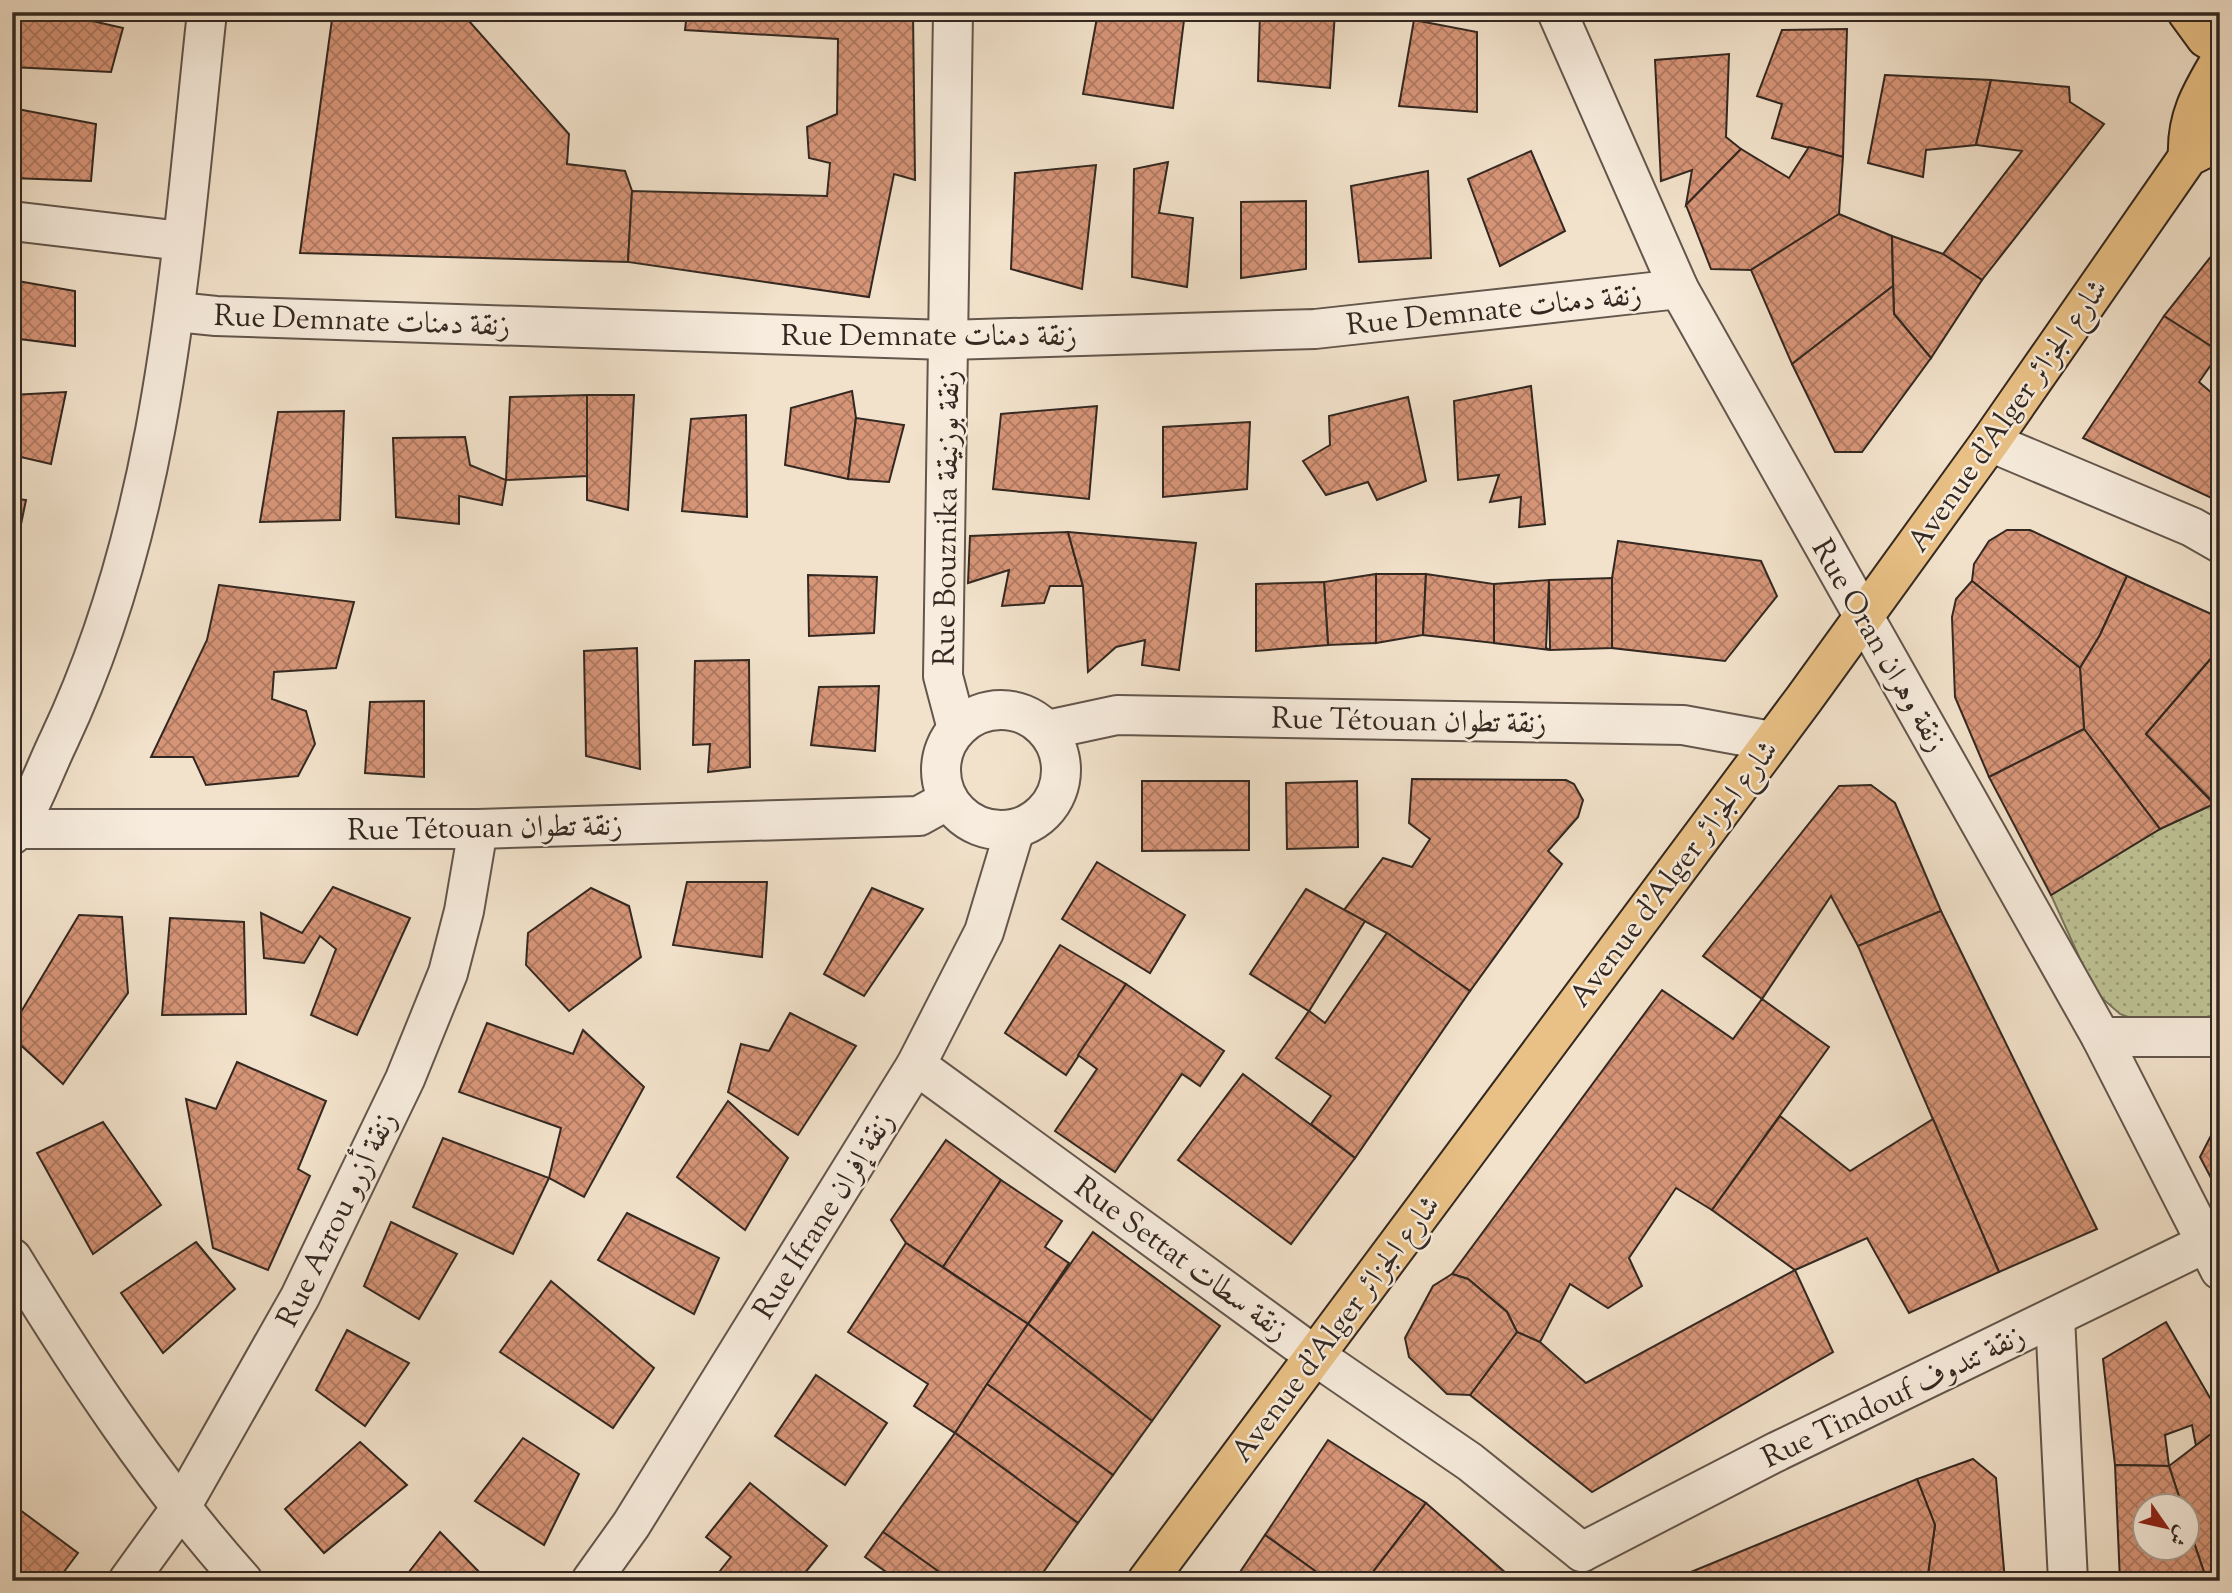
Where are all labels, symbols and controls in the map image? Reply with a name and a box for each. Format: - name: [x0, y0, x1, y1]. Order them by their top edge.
- street label: Avenue d'Alger شارع الجزائر: [1898, 271, 2121, 562]
- street label: Rue Demnate زنقة دمنات: [1344, 275, 1644, 348]
- street label: Rue Demnate زنقة دمنات: [213, 296, 511, 349]
- street label: Rue Demnate زنقة دمنات: [781, 316, 1077, 359]
- street label: Rue Bouznika زنقة بوزنيقة: [924, 370, 973, 666]
- street label: Rue Oran زنقة وهران: [1799, 532, 1956, 761]
- street label: Rue Tétouan زنقة تطوان: [1271, 699, 1547, 746]
- street label: Avenue d'Alger شارع الجزائر: [1560, 732, 1791, 1018]
- street label: Rue Tétouan زنقة تطوان: [347, 806, 623, 853]
- street label: Rue Azrou زنقة أزرو: [266, 1104, 409, 1335]
- street label: Rue Ifrane زنقة إفران: [744, 1104, 906, 1328]
- street label: Rue Settat زنقة سطات: [1064, 1167, 1297, 1353]
- street label: Avenue d'Alger شارع الجزائر: [1222, 1187, 1453, 1473]
- street label: Rue Tindouf زنقة تندوف: [1755, 1316, 2033, 1481]
- north arrow: [2130, 1492, 2200, 1562]
- text: ش: [2162, 1520, 2194, 1550]

